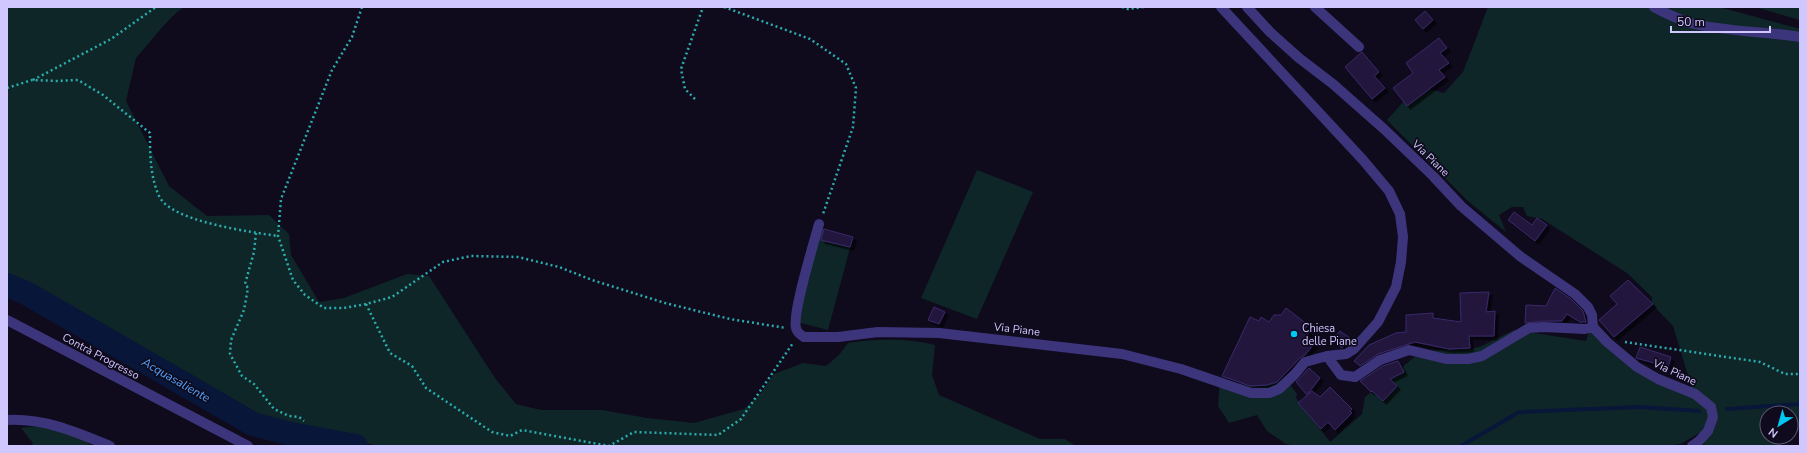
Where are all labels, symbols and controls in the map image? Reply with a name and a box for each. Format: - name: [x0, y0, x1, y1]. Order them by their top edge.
- scale bar: [1671, 8, 1770, 34]
- text: 50 m: [1677, 14, 1705, 30]
- street label: Via Piane: [1408, 136, 1453, 180]
- street label: Via Piane: [992, 319, 1041, 340]
- place label: Chiesa delle Piane: [1302, 321, 1357, 349]
- marker: Chiesa delle Piane: [1289, 329, 1299, 339]
- street label: Contrà Progresso: [60, 330, 142, 383]
- water label: Acquasaliente: [138, 353, 214, 406]
- street label: Via Piane: [1650, 355, 1699, 389]
- north arrow: [1759, 405, 1799, 445]
- text: N: [1765, 424, 1781, 441]

